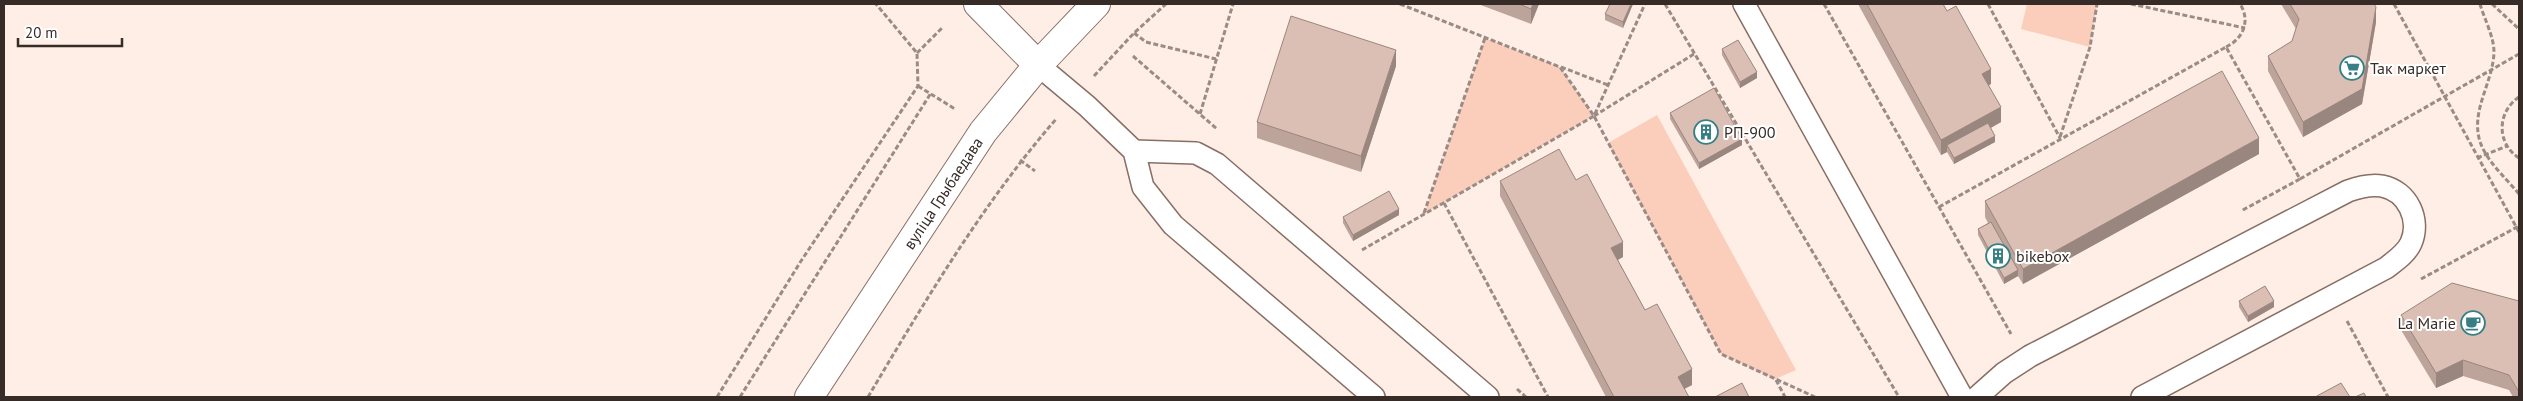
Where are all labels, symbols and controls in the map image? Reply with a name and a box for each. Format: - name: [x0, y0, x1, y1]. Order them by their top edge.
- scale bar: [18, 15, 121, 47]
- text: 20 m: [25, 23, 58, 42]
- supermarket icon: Так маркет: [2339, 55, 2365, 81]
- place label: Так маркет: [2370, 58, 2446, 78]
- building icon: РП-900: [1693, 119, 1719, 145]
- place label: РП-900: [1724, 122, 1776, 142]
- street label: вуліца Грыбаедава: [899, 133, 987, 253]
- building icon: bikebox: [1985, 243, 2011, 269]
- place label: bikebox: [2016, 246, 2070, 266]
- cafe icon: La Marie: [2460, 310, 2486, 336]
- place label: La Marie: [2397, 313, 2456, 333]

